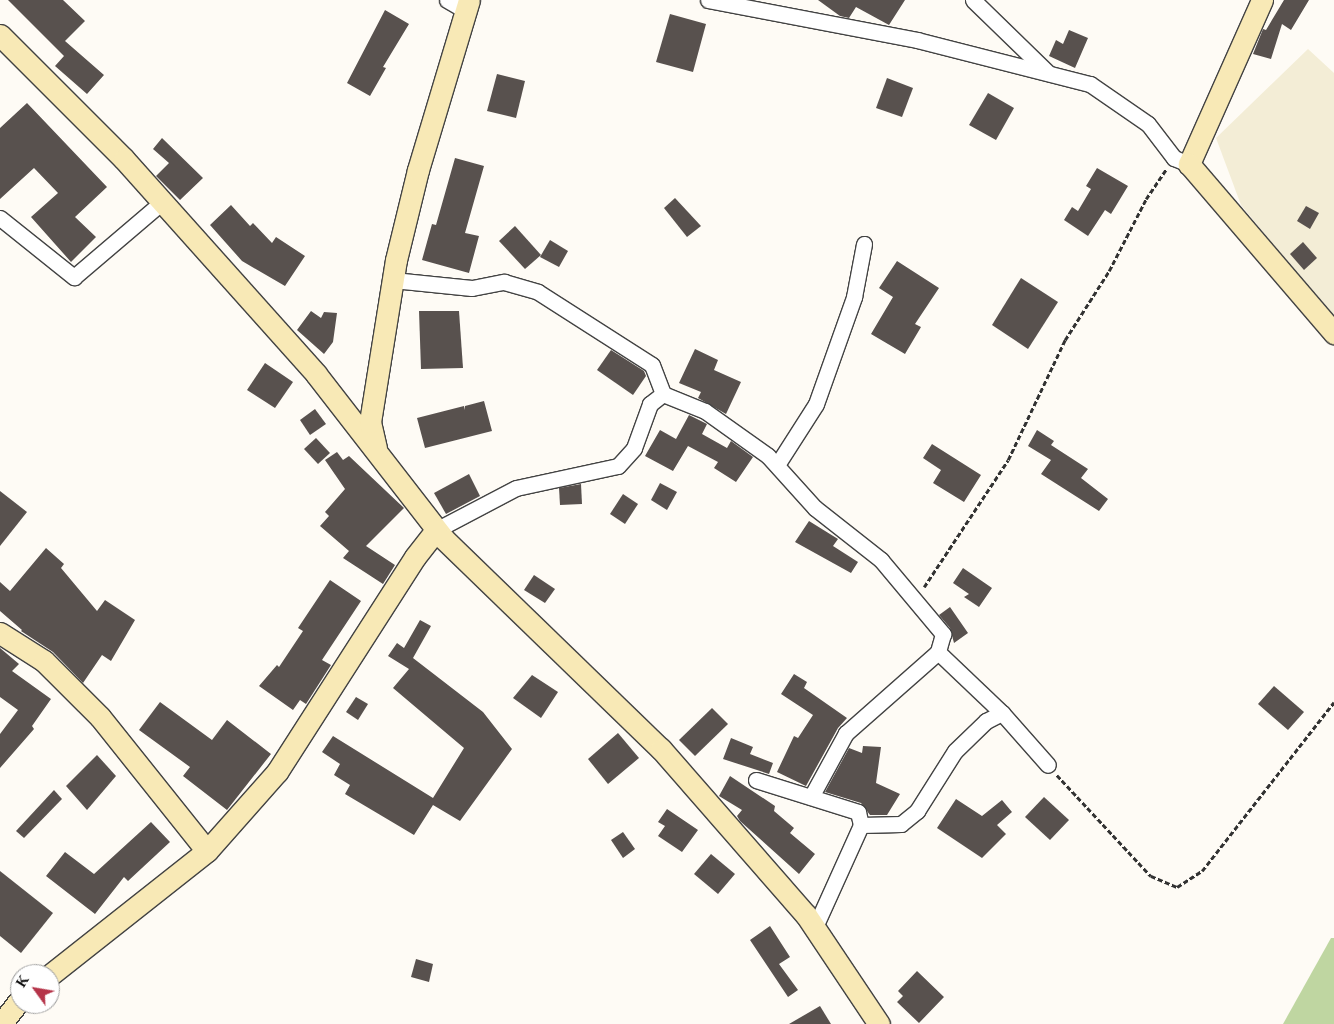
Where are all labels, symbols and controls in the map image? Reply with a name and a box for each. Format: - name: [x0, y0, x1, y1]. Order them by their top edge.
- north arrow: [10, 964, 60, 1014]
- text: K: [13, 973, 32, 990]

